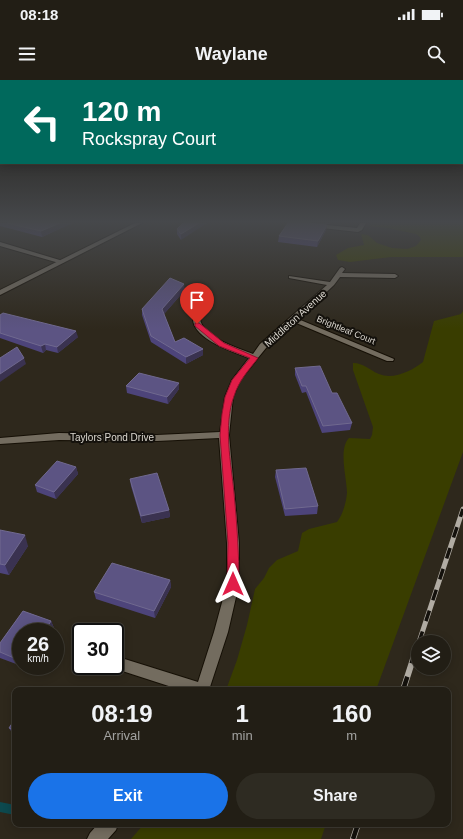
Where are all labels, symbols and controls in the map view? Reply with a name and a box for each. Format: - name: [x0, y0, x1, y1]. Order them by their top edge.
- text: 08:18: [20, 6, 58, 23]
- icon: menu: [16, 43, 38, 65]
- icon: search: [425, 43, 447, 65]
- text: Waylane: [195, 44, 268, 64]
- icon: left: [16, 96, 68, 148]
- text: 120 m: [82, 96, 161, 127]
- text: Rockspray Court: [82, 129, 216, 149]
- pin: [180, 283, 214, 324]
- street label: Middleton Avenue: [262, 287, 329, 349]
- icon: arrive: [186, 289, 208, 311]
- street label: Brightleaf Court: [315, 314, 377, 347]
- street label: Taylors Pond Drive: [70, 432, 154, 443]
- position arrow: [212, 563, 254, 605]
- speed limit sign: 30: [72, 623, 124, 675]
- text: 26: [27, 633, 49, 655]
- map controls: [411, 635, 451, 675]
- button: layers: [411, 635, 451, 675]
- text: km/h: [27, 653, 49, 664]
- text: 08:19: [91, 700, 153, 727]
- text: 1: [235, 700, 249, 727]
- text: 160: [332, 700, 372, 727]
- text: Arrival: [103, 728, 140, 743]
- text: min: [232, 728, 253, 743]
- text: m: [346, 728, 357, 743]
- button: Exit: [28, 773, 228, 819]
- button: Share: [236, 773, 435, 819]

